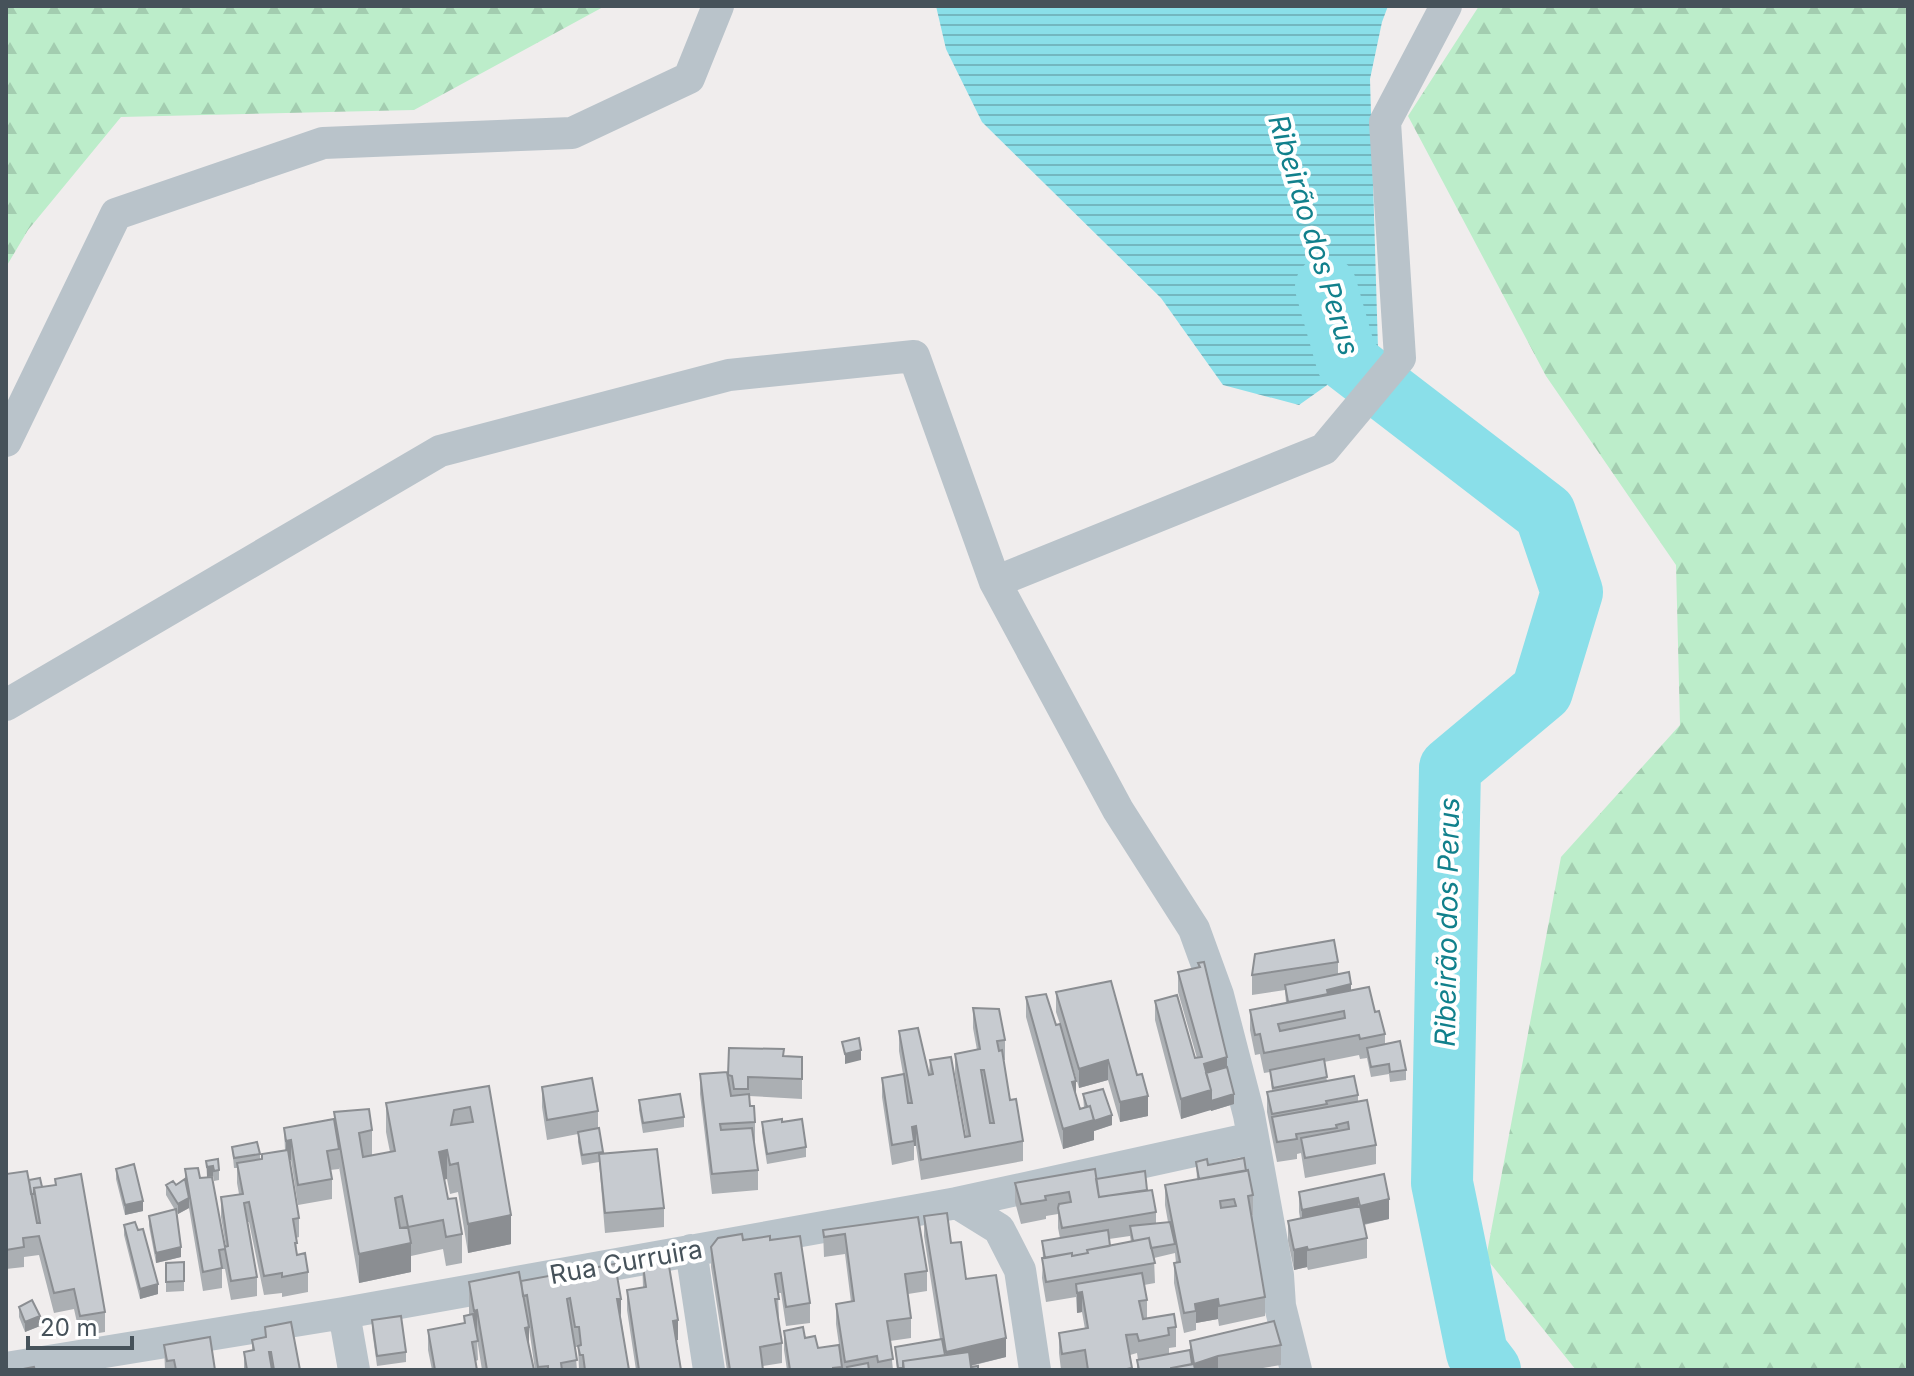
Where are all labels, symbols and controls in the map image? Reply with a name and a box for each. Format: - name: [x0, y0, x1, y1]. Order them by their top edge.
- water label: Ribeirão dos Perus: [1261, 111, 1367, 359]
- water label: Ribeirão dos Perus: [1428, 797, 1466, 1047]
- street label: Rua Curruira: [547, 1233, 705, 1290]
- scale bar: [28, 1300, 132, 1350]
- text: 20 m: [40, 1313, 98, 1342]

